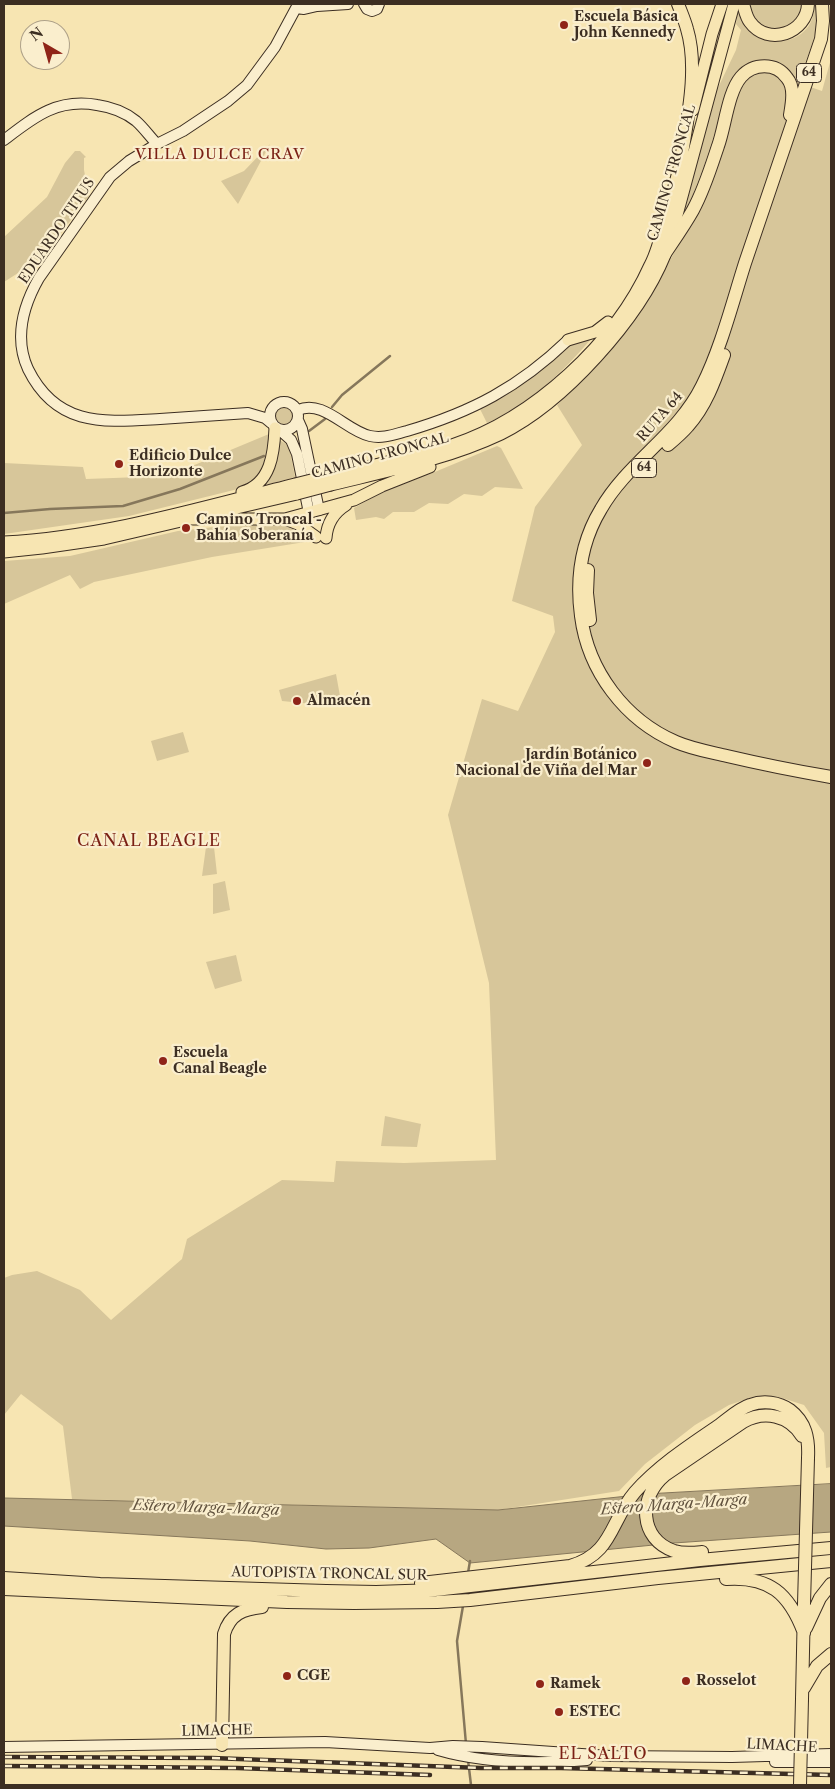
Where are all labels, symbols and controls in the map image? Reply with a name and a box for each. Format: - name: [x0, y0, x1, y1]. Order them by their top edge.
- place label: Escuela Básica John Kennedy: [574, 9, 678, 41]
- marker: Escuela Básica John Kennedy: [558, 19, 570, 31]
- north arrow: [20, 20, 70, 70]
- text: N: [26, 23, 47, 45]
- road number: 64: [796, 64, 822, 82]
- street label: CAMINO TRONCAL: [644, 103, 700, 243]
- district label: VILLA DULCE CRAV: [133, 146, 307, 164]
- street label: EDUARDO TITUS: [15, 175, 99, 287]
- street label: RUTA 64: [634, 389, 686, 445]
- street label: CAMINO TRONCAL: [310, 430, 450, 482]
- place label: Edificio Dulce Horizonte: [129, 448, 231, 481]
- marker: Edificio Dulce Horizonte: [113, 458, 125, 470]
- road number: 64: [632, 458, 656, 478]
- place label: Camino Troncal - Bahía Soberanía: [196, 512, 322, 544]
- marker: Camino Troncal - Bahía Soberanía: [180, 522, 192, 534]
- place label: Almacén: [307, 693, 370, 709]
- marker: Almacén: [291, 695, 303, 707]
- place label: Jardín Botánico Nacional de Viña del Mar: [455, 747, 637, 780]
- marker: Jardín Botánico Nacional de Viña del Mar: [641, 757, 653, 769]
- district label: CANAL BEAGLE: [76, 831, 222, 851]
- place label: Escuela Canal Beagle: [173, 1045, 267, 1078]
- marker: Escuela Canal Beagle: [157, 1055, 169, 1067]
- water label: Estero Marga-Marga: [600, 1491, 748, 1519]
- water label: Estero Marga-Marga: [132, 1496, 280, 1520]
- street label: AUTOPISTA TRONCAL SUR: [231, 1564, 427, 1584]
- place label: CGE: [297, 1668, 330, 1684]
- marker: CGE: [281, 1670, 293, 1682]
- place label: Rosselot: [696, 1673, 756, 1689]
- marker: Rosselot: [680, 1675, 692, 1687]
- place label: Ramek: [550, 1676, 600, 1692]
- marker: Ramek: [534, 1678, 546, 1690]
- place label: ESTEC: [569, 1704, 620, 1720]
- marker: ESTEC: [553, 1706, 565, 1718]
- street label: LIMACHE: [181, 1722, 253, 1740]
- street label: LIMACHE: [746, 1736, 818, 1756]
- district label: EL SALTO: [557, 1744, 649, 1764]

